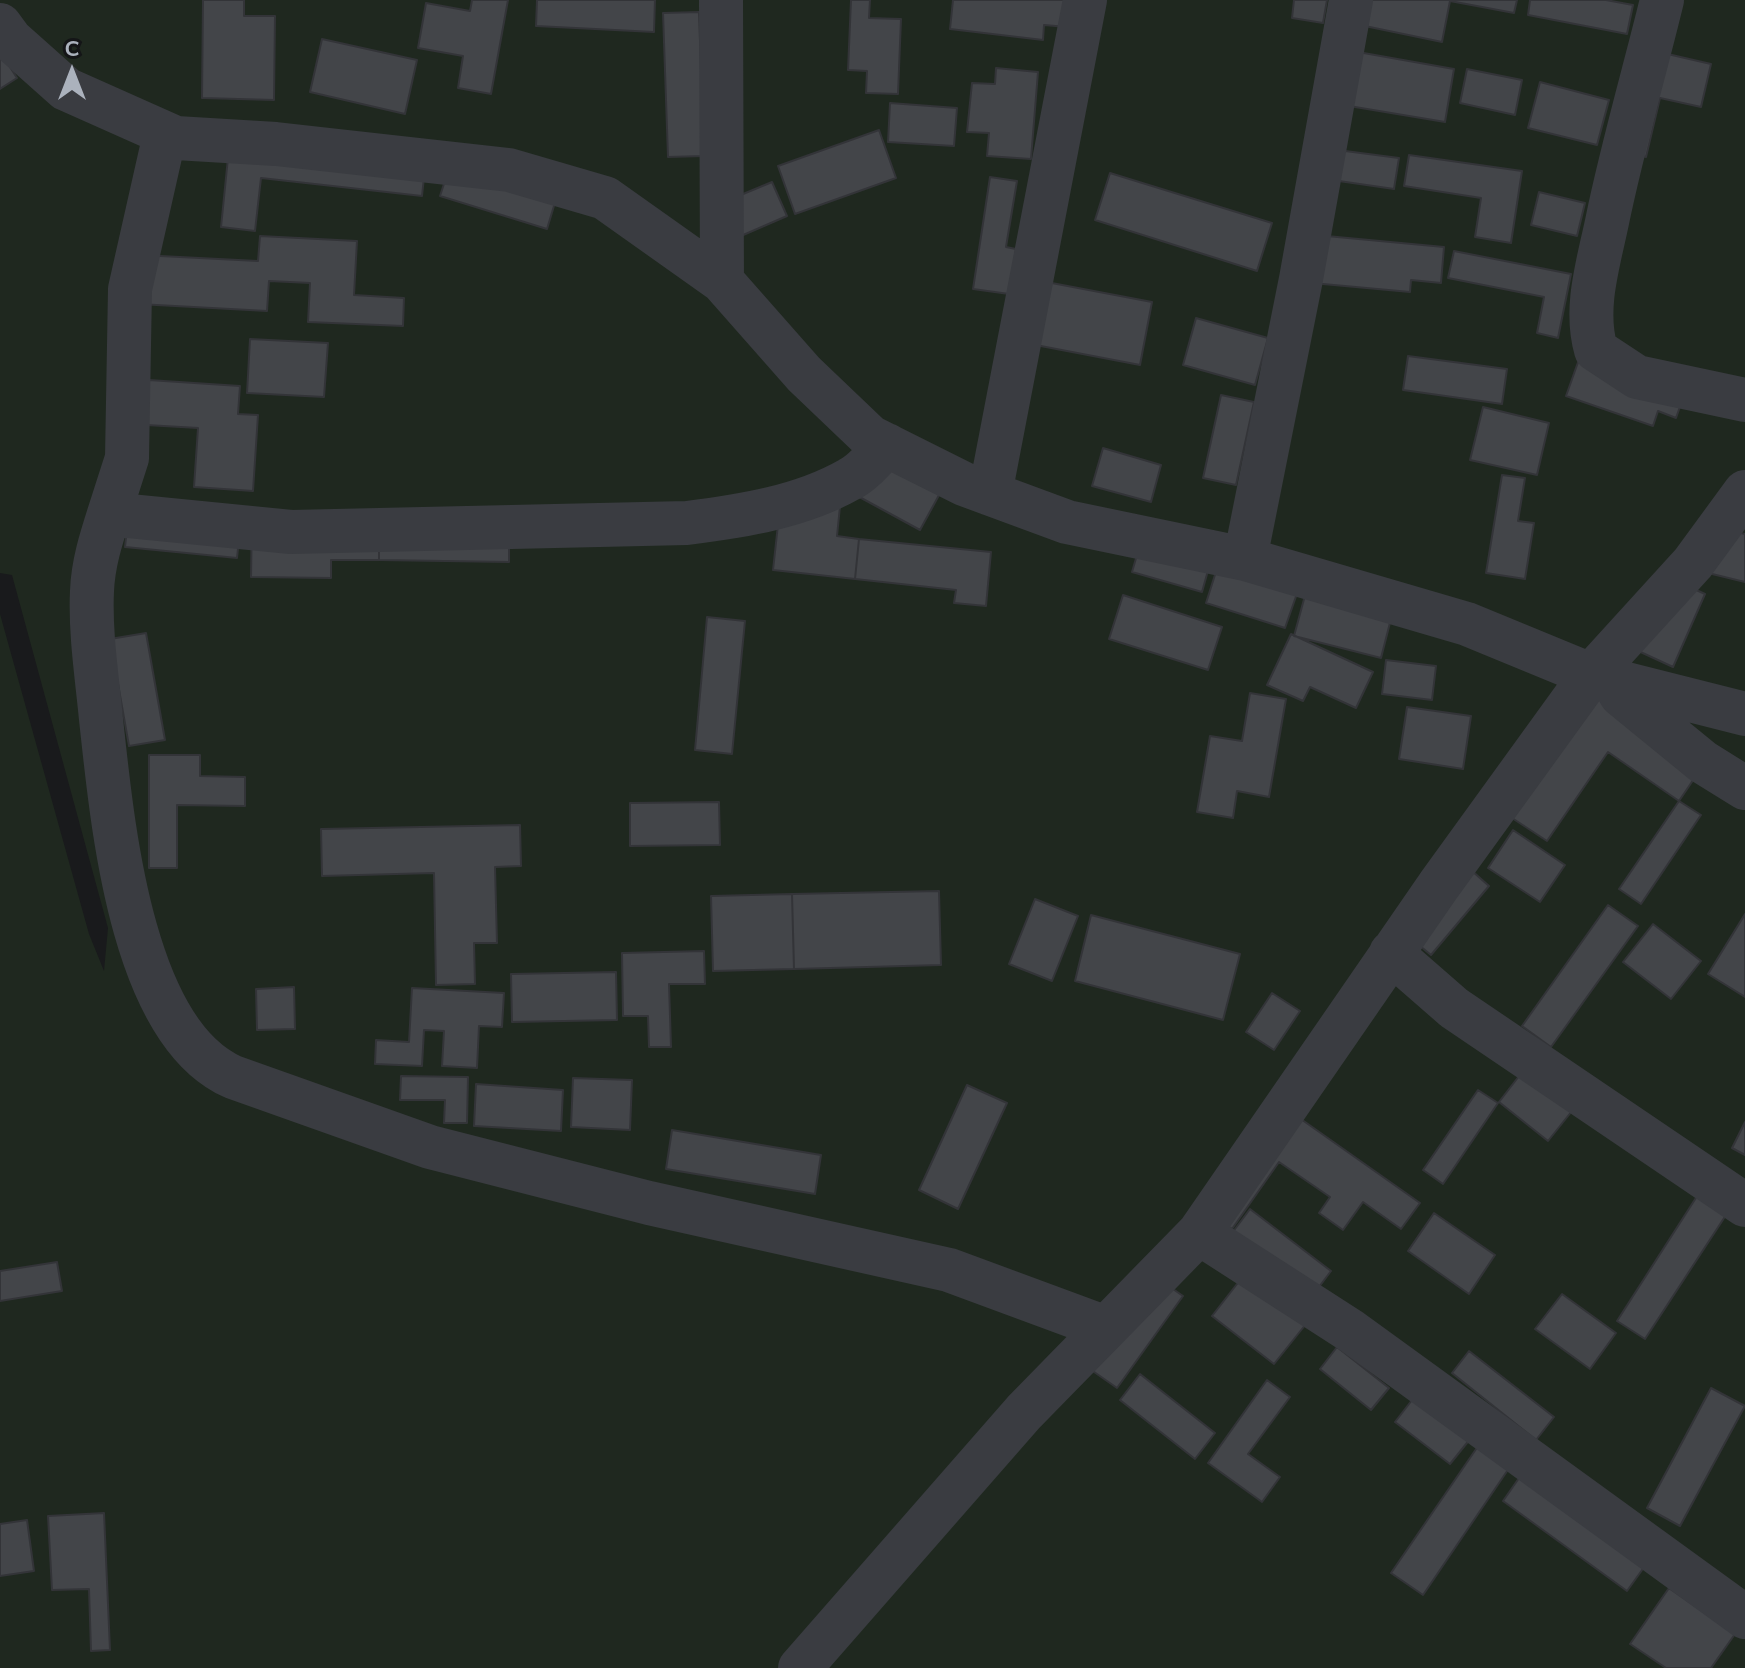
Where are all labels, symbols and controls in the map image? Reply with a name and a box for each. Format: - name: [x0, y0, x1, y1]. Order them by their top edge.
- north arrow: [32, 32, 112, 112]
- text: С: [64, 34, 80, 62]

